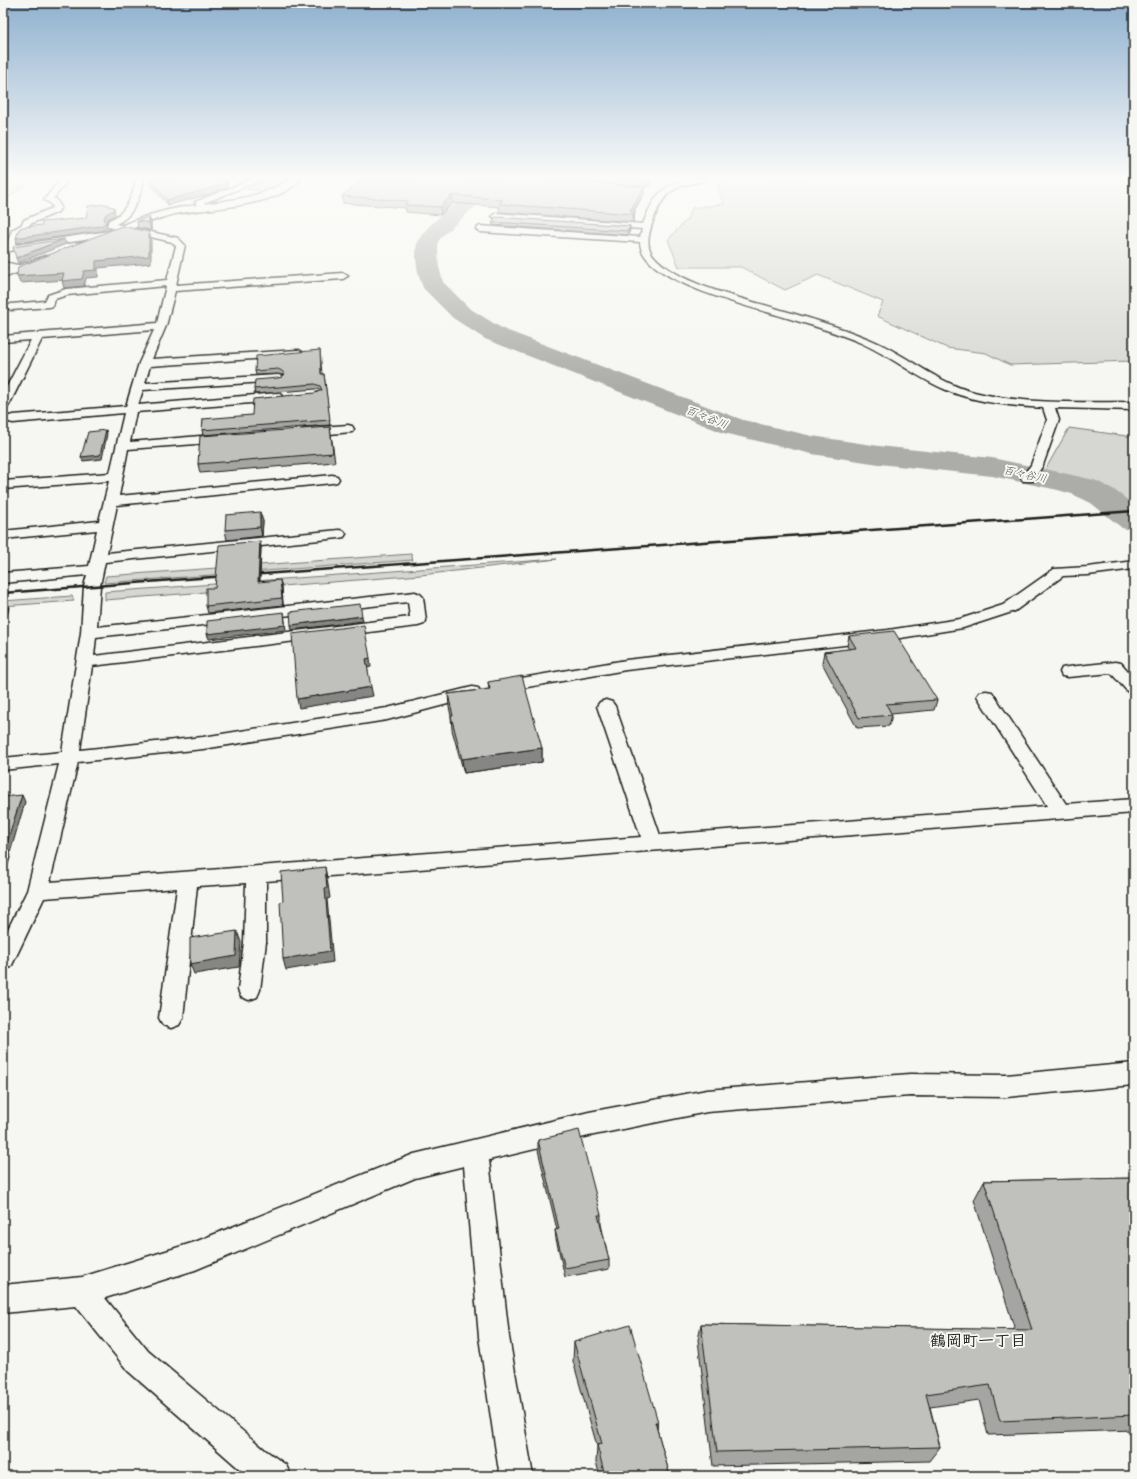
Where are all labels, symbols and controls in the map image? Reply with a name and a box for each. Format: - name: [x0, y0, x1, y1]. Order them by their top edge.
- water label: 百々谷川: [684, 401, 731, 432]
- water label: 百々谷川: [1002, 461, 1048, 486]
- district label: 鶴岡町一丁目: [930, 1327, 1026, 1351]

